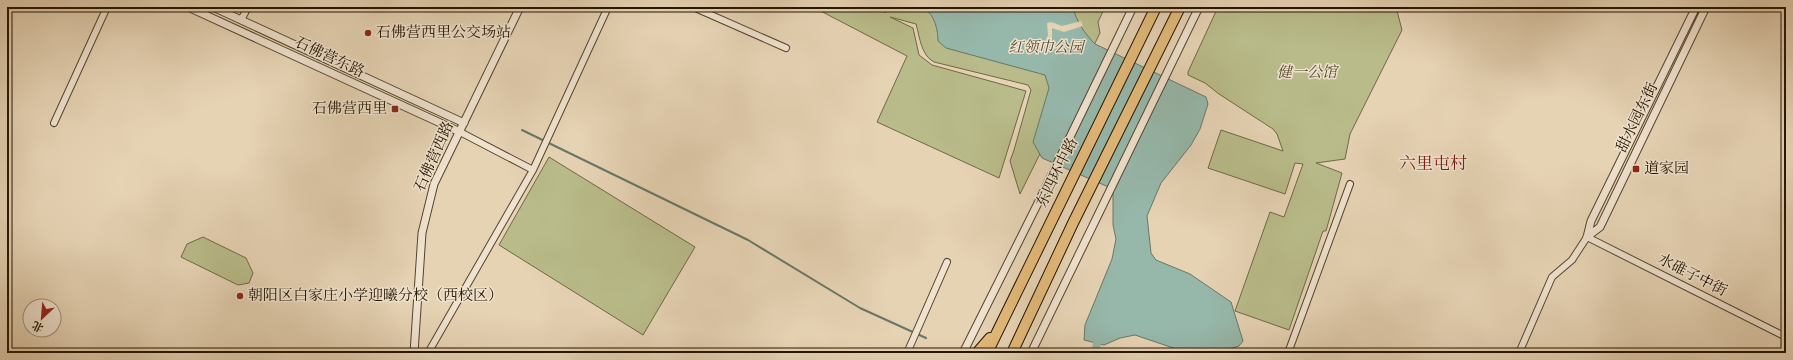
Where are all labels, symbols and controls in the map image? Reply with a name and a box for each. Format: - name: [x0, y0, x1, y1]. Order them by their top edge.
- place label: 石佛营西里公交场站: [376, 23, 511, 44]
- marker: 石佛营西里公交场站: [363, 28, 373, 38]
- street label: 石佛营东路: [291, 33, 367, 83]
- park label: 红领巾公园: [1008, 38, 1085, 59]
- park label: 健一公馆: [1277, 63, 1340, 84]
- street label: 甜水园东街: [1612, 80, 1664, 156]
- place label: 石佛营西里: [312, 99, 387, 120]
- marker: 石佛营西里: [390, 104, 400, 114]
- street label: 石佛营西路: [410, 118, 460, 196]
- street label: 东四环中路: [1032, 135, 1084, 211]
- district label: 六里屯村: [1399, 153, 1467, 177]
- place label: 道家园: [1644, 159, 1689, 180]
- marker: 道家园: [1631, 164, 1641, 174]
- street label: 水碓子中街: [1654, 250, 1730, 302]
- place label: 朝阳区白家庄小学迎曦分校（西校区）: [248, 286, 503, 307]
- marker: 朝阳区白家庄小学迎曦分校（西校区）: [235, 291, 245, 301]
- north arrow: [22, 298, 62, 338]
- text: 北: [30, 316, 47, 336]

